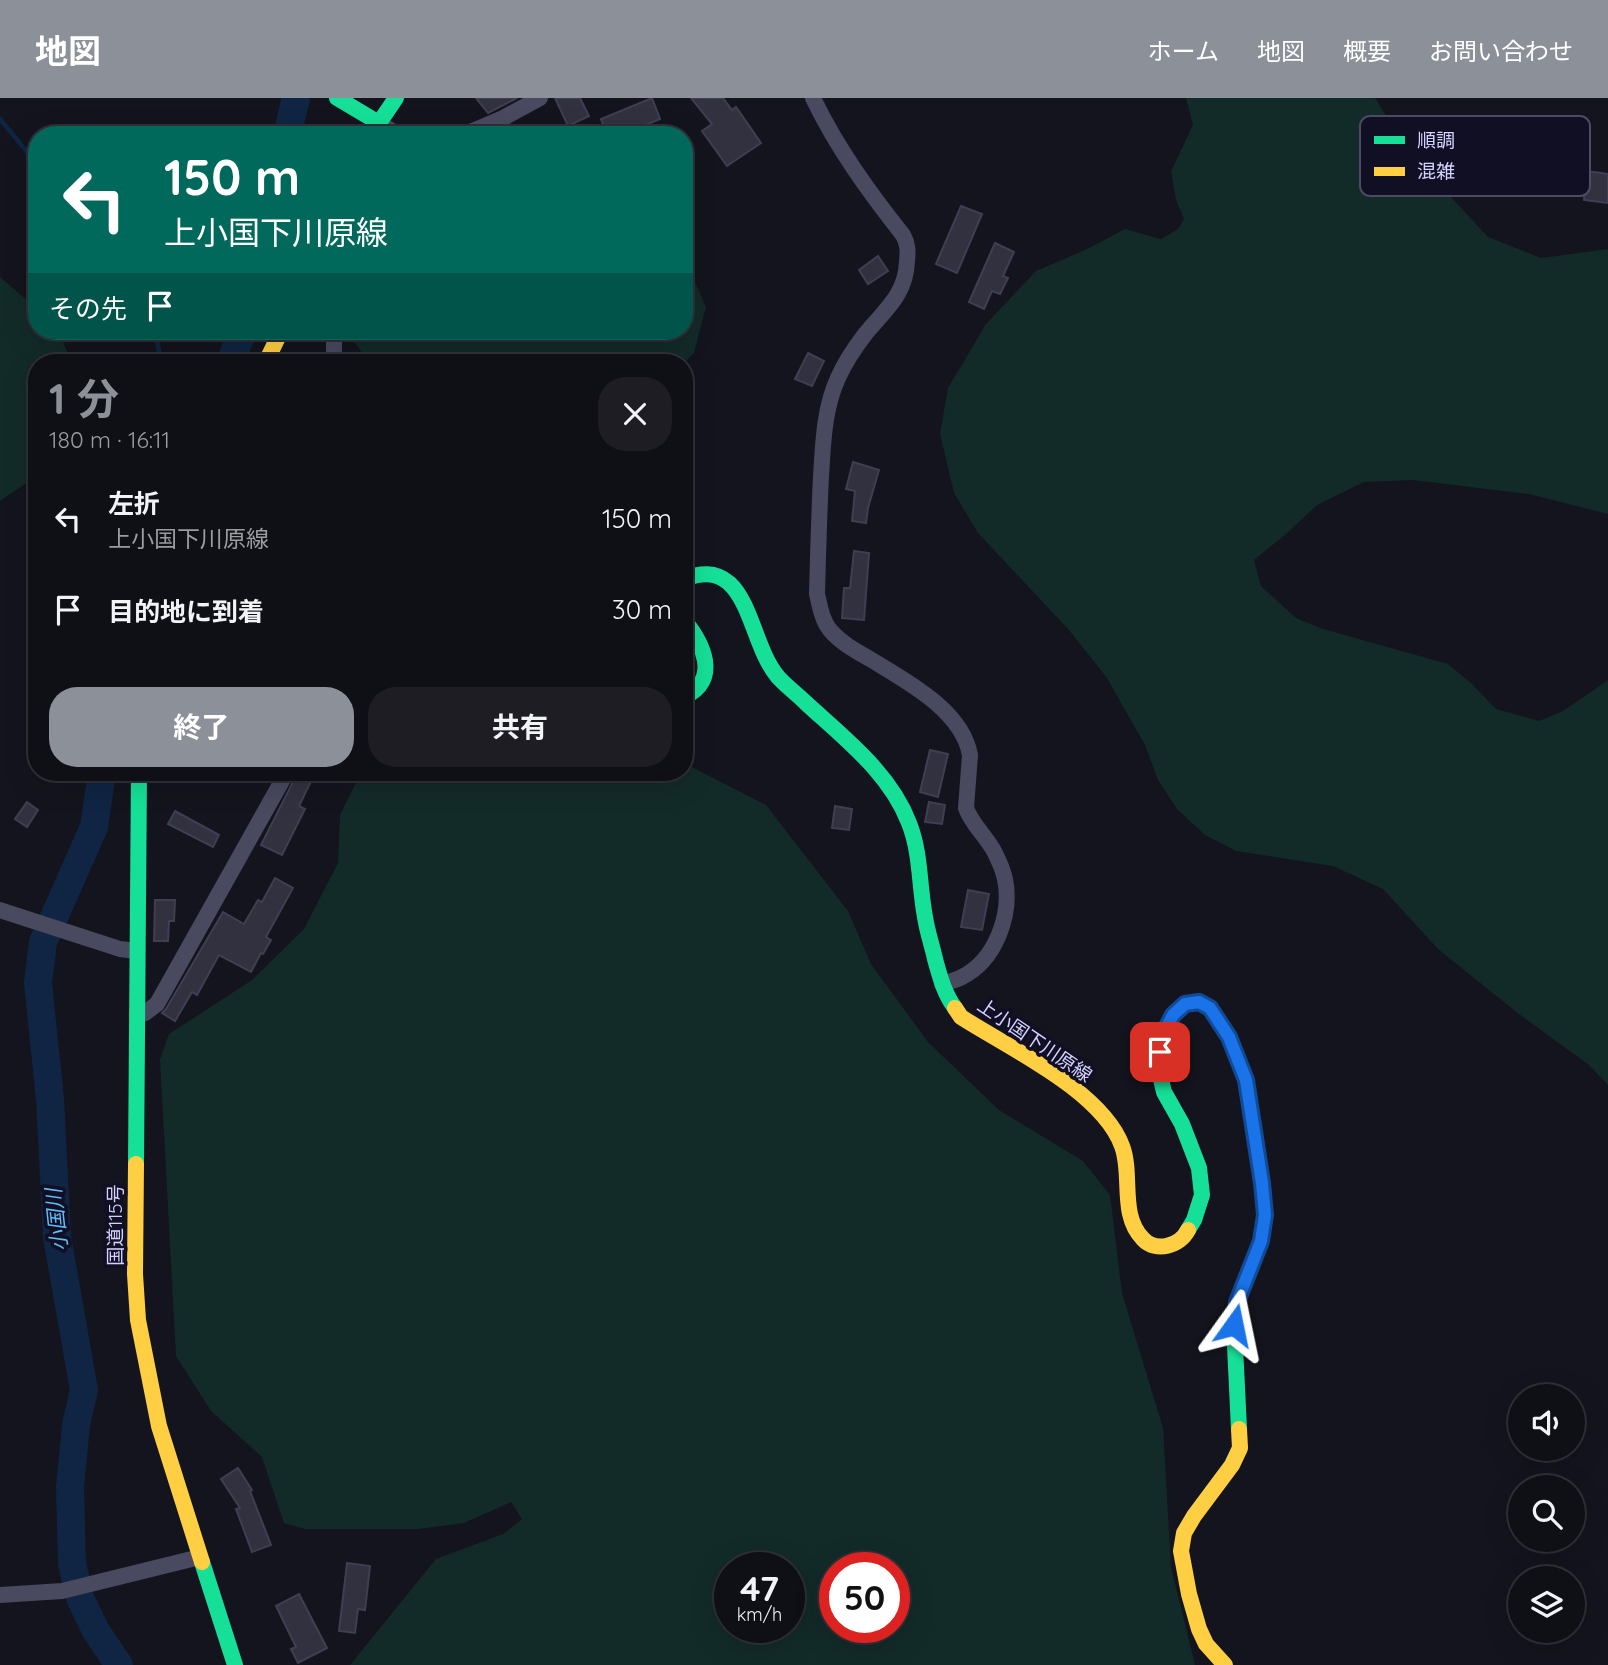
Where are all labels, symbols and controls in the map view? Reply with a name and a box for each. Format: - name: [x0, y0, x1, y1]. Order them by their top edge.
- text: 地図: [35, 30, 101, 71]
- text: ホーム: [1148, 36, 1219, 66]
- text: 地図: [1257, 36, 1305, 66]
- text: 概要: [1343, 36, 1391, 66]
- text: お問い合わせ: [1429, 36, 1573, 66]
- legend: [1360, 116, 1590, 196]
- text: 順調: [1417, 128, 1455, 152]
- text: 150 m: [164, 146, 300, 207]
- icon: left: [49, 154, 140, 245]
- text: 混雑: [1417, 159, 1455, 183]
- text: 上小国下川原線: [164, 212, 388, 252]
- icon: arrive: [141, 287, 179, 325]
- text: その先: [49, 292, 127, 325]
- text: 1 分: [49, 372, 119, 425]
- button: close: [598, 377, 672, 451]
- text: 180 m · 16:11: [49, 425, 170, 454]
- text: 左折: [108, 487, 160, 520]
- icon: left: [49, 500, 87, 538]
- text: 150 m: [602, 502, 672, 535]
- text: 上小国下川原線: [108, 524, 269, 553]
- icon: arrive: [49, 591, 87, 629]
- text: 30 m: [612, 593, 672, 626]
- text: 目的地に到着: [108, 595, 264, 628]
- button: 終了: [49, 687, 354, 767]
- button: 共有: [368, 687, 672, 767]
- street label: 上小国下川原線: [973, 993, 1097, 1087]
- pin: [1130, 1022, 1190, 1082]
- icon: arrive: [1141, 1033, 1179, 1071]
- street label: 国道115号: [103, 1184, 127, 1266]
- water label: 小国川: [40, 1185, 72, 1253]
- position arrow: [1197, 1288, 1271, 1362]
- map controls: [1508, 1384, 1585, 1643]
- button: sound: [1508, 1384, 1585, 1461]
- button: search: [1508, 1475, 1585, 1552]
- speed limit sign: 50: [819, 1552, 910, 1643]
- text: 47: [740, 1566, 779, 1610]
- button: layers: [1508, 1566, 1585, 1643]
- text: km/h: [737, 1603, 782, 1626]

